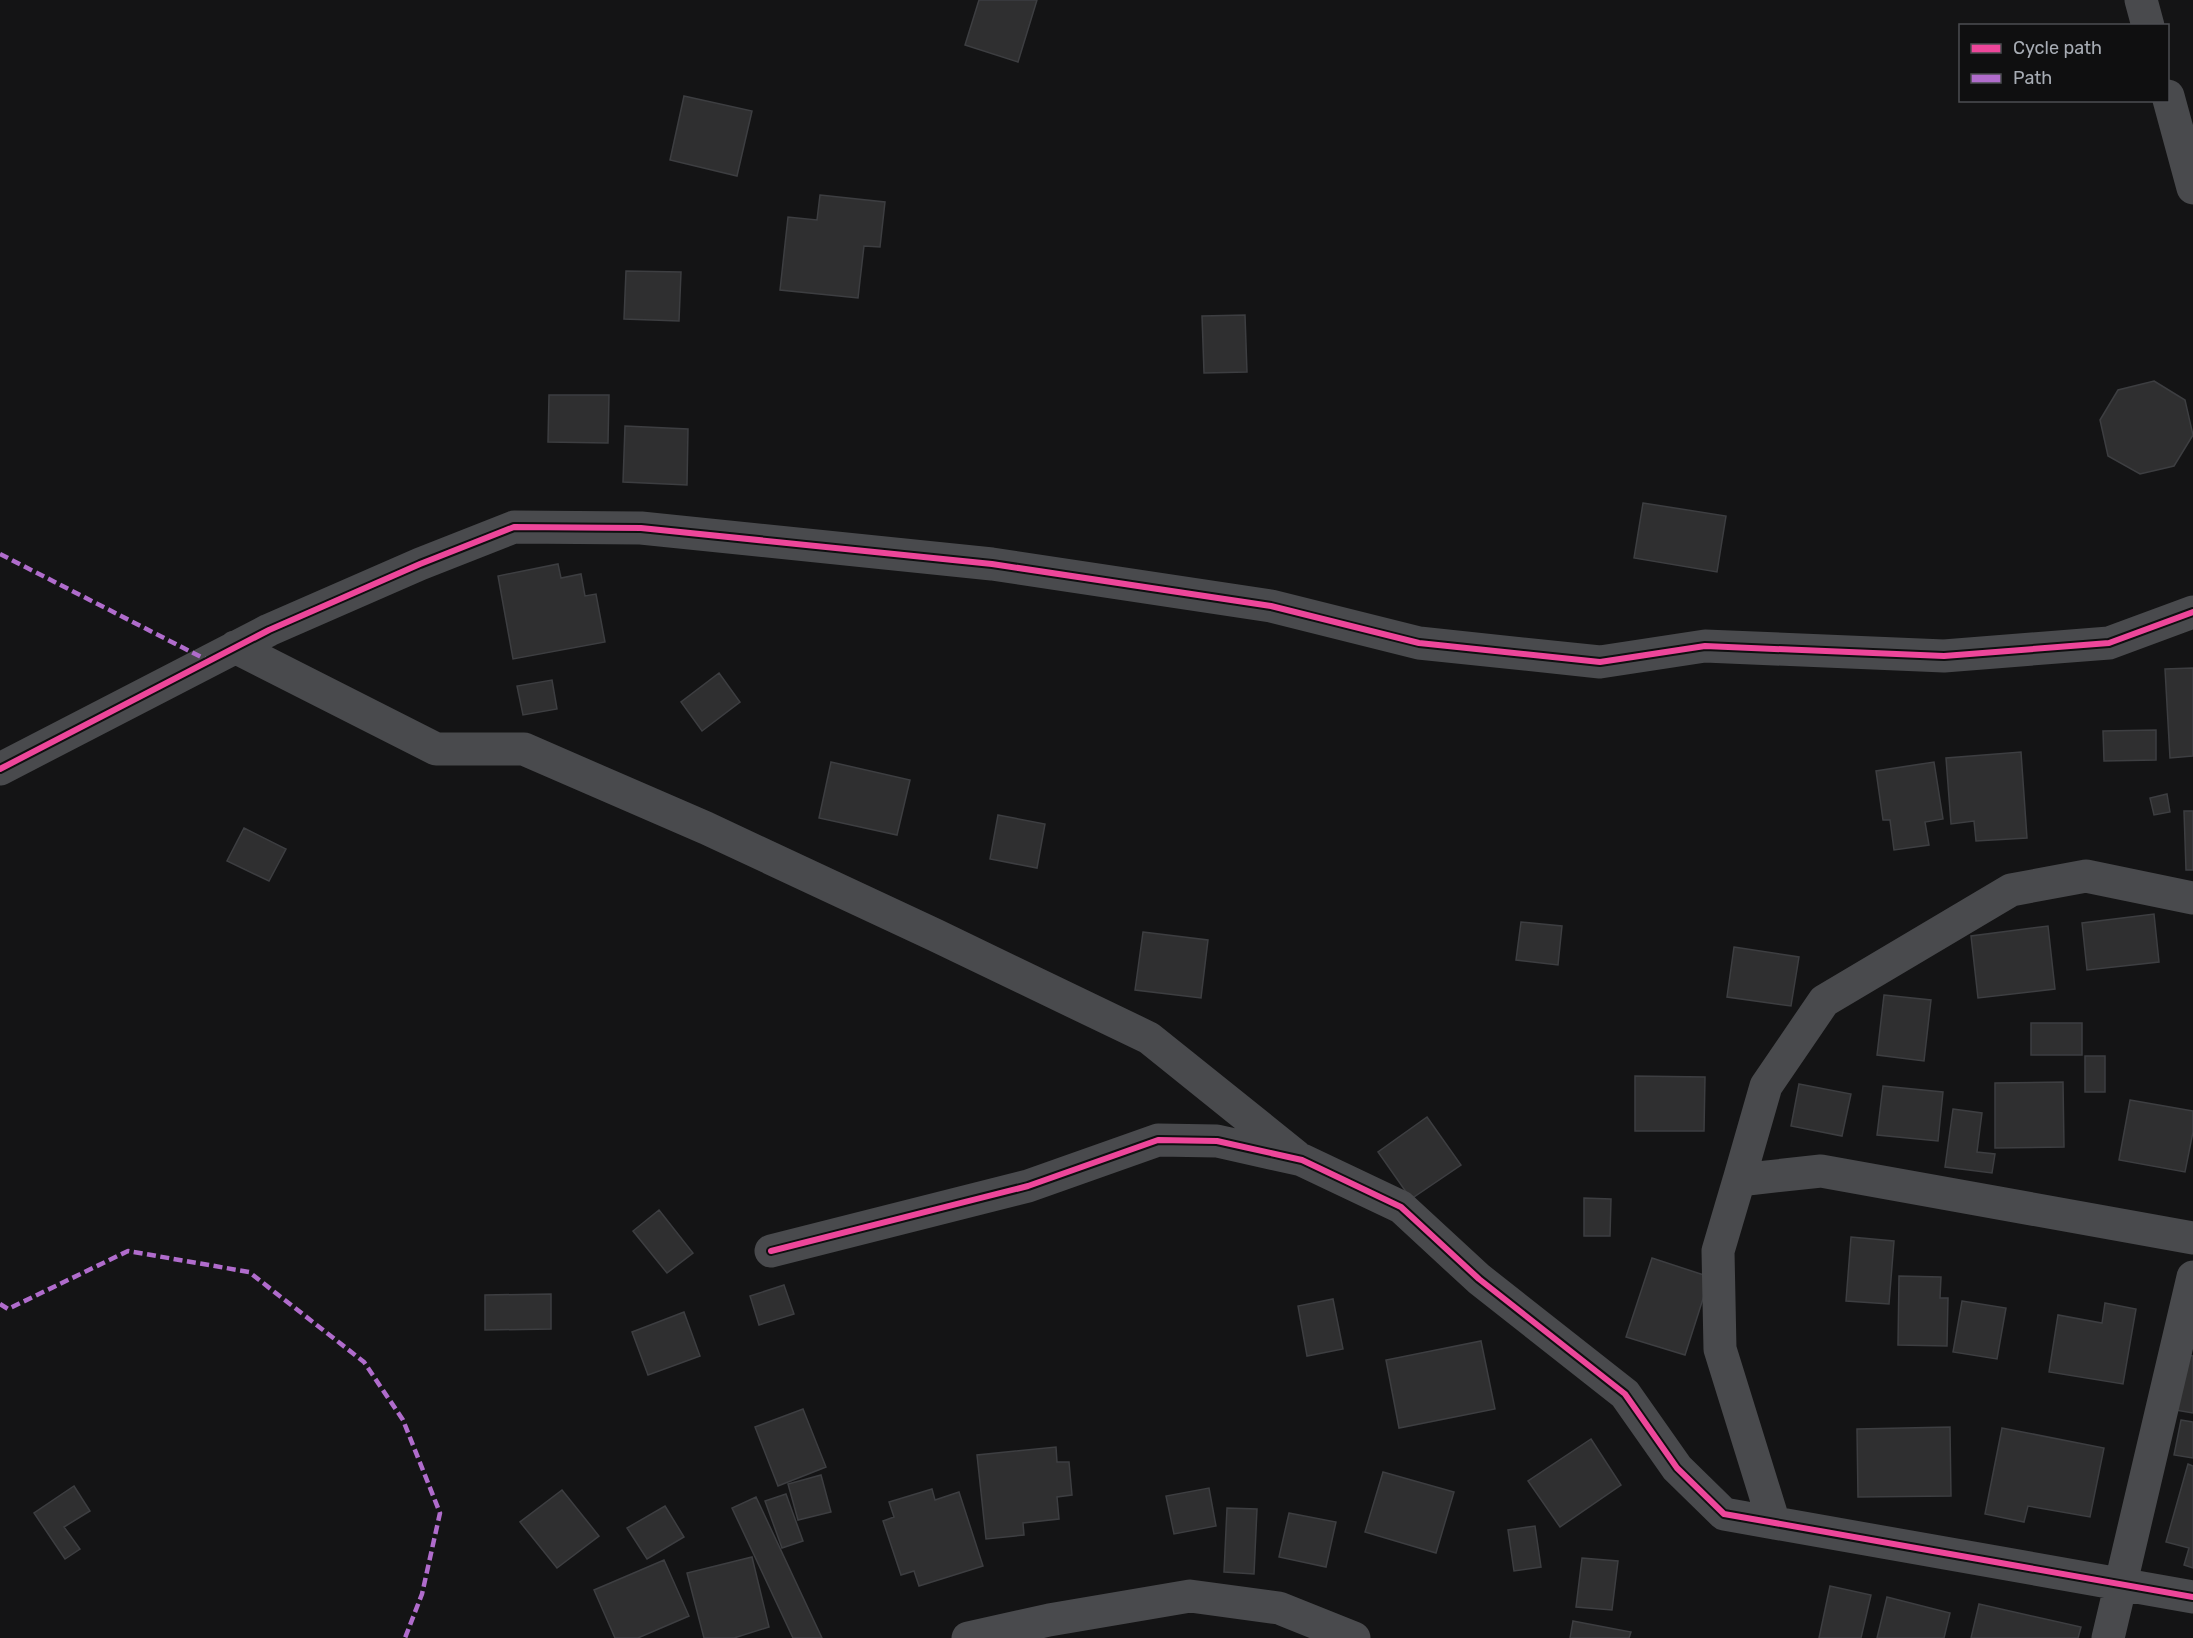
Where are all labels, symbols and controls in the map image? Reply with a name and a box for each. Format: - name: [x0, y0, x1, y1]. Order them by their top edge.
- legend: [1959, 24, 2169, 102]
- text: Cycle path: [2013, 37, 2102, 59]
- text: Path: [2013, 67, 2052, 89]

